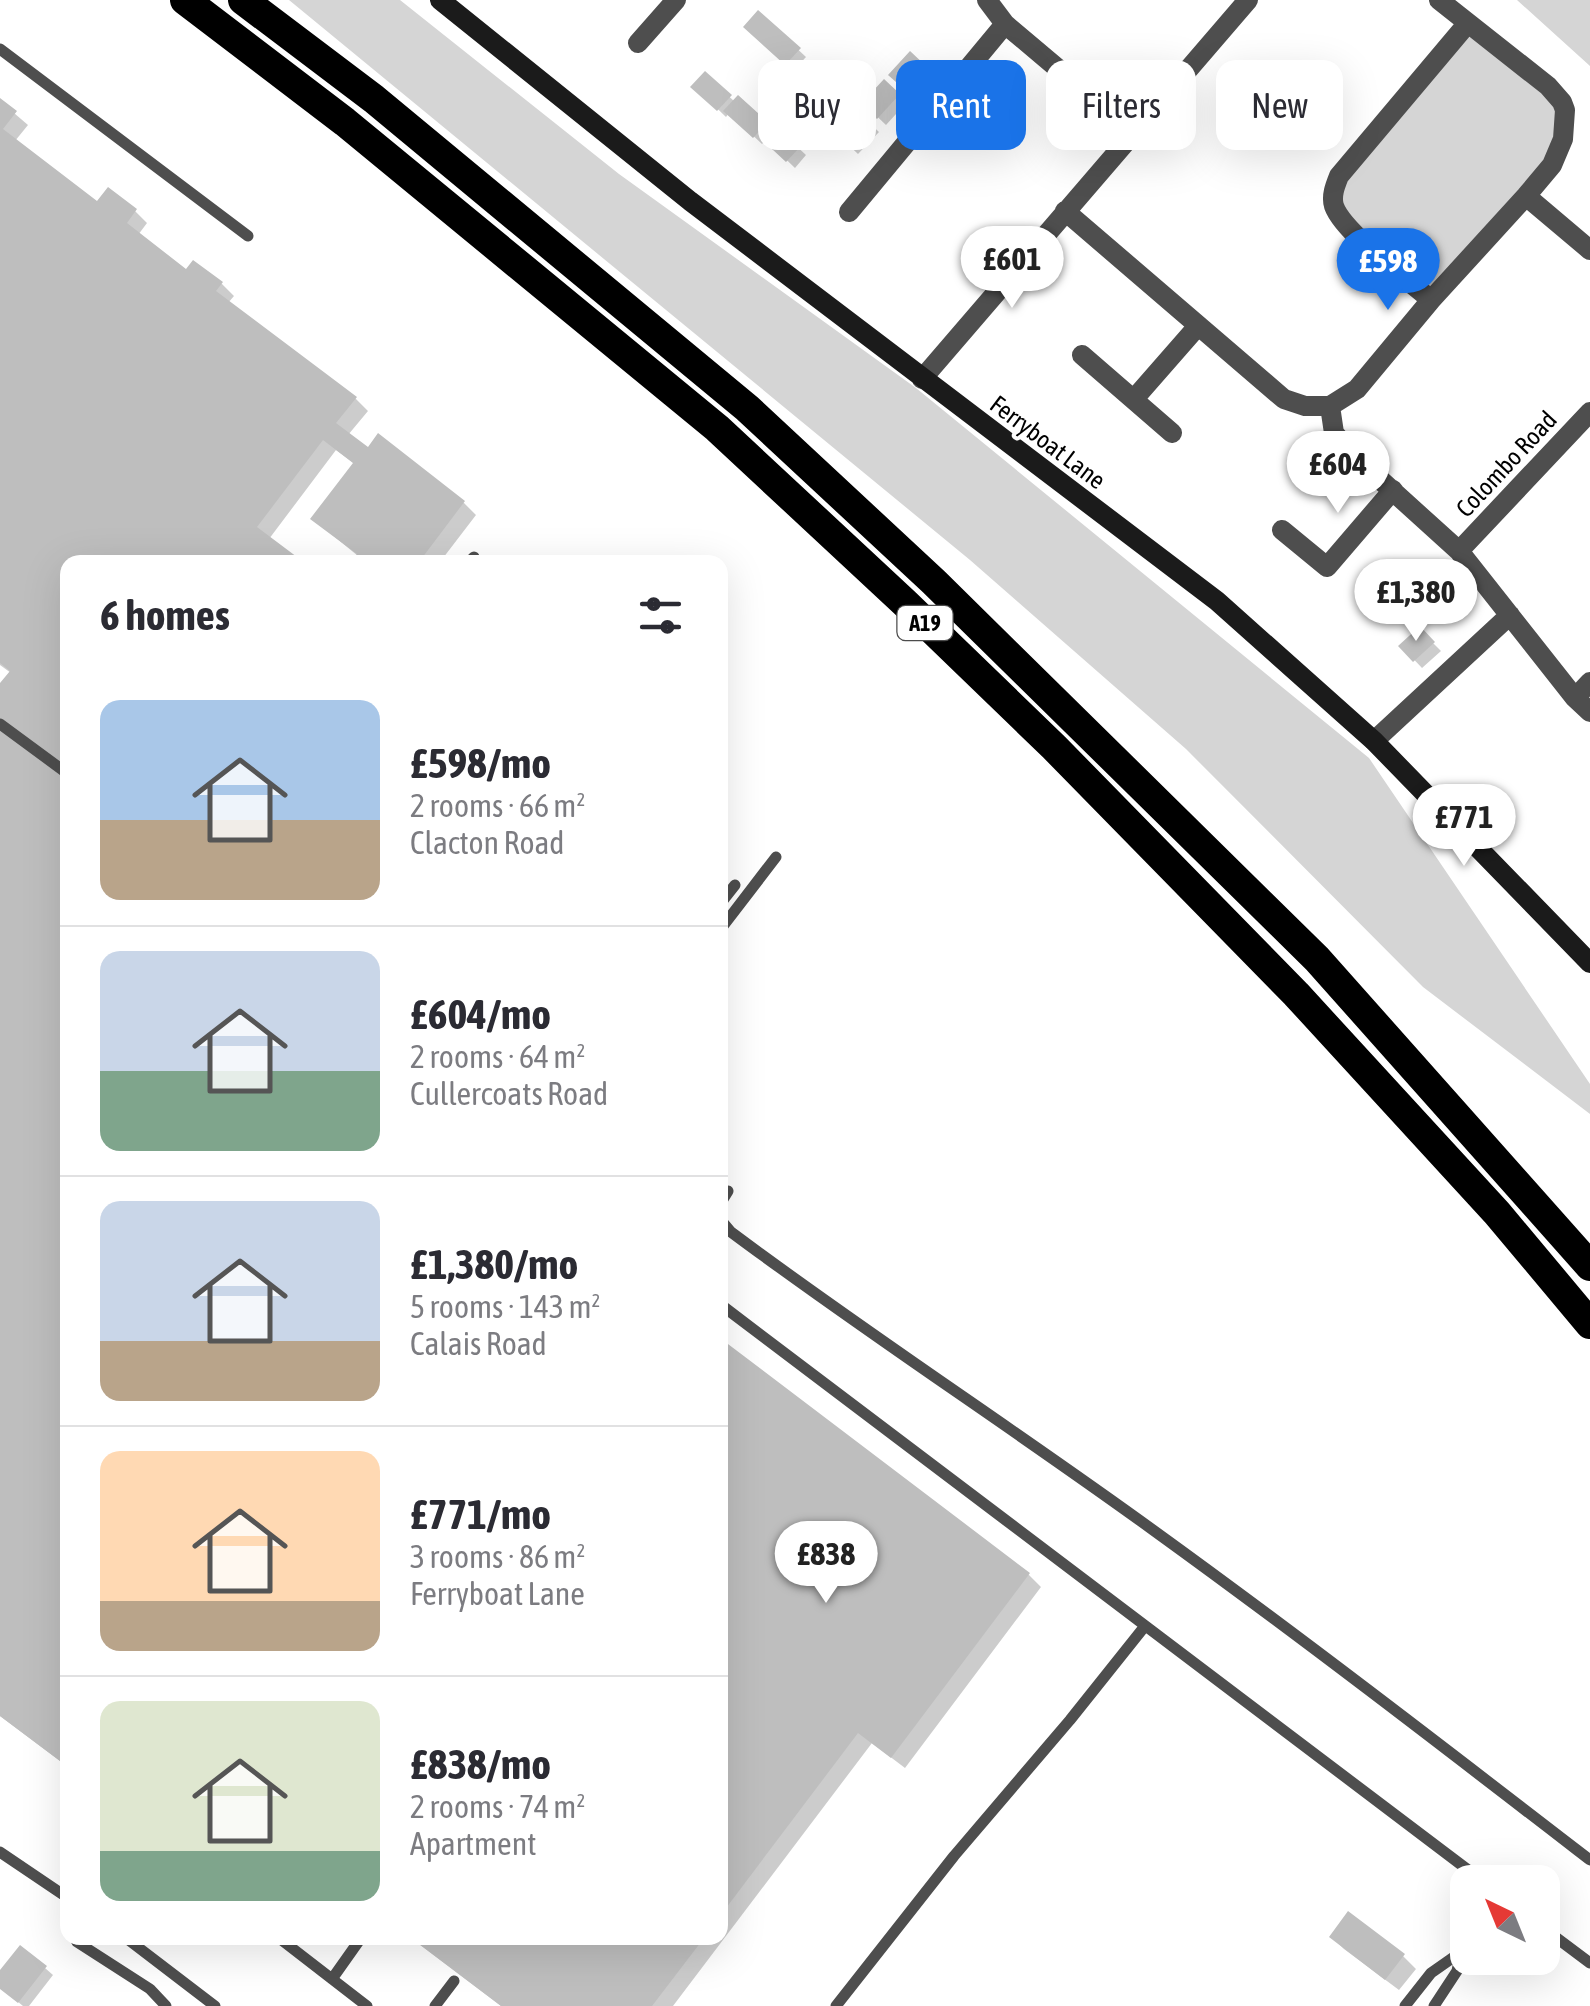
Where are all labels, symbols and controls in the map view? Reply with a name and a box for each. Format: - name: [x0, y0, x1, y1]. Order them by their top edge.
- chip: Buy: [758, 60, 876, 150]
- chip: Rent: [896, 60, 1026, 150]
- chip: Filters: [1046, 60, 1196, 150]
- chip: New: [1216, 60, 1343, 150]
- pin: £601: [953, 226, 1071, 311]
- pin: £598: [1329, 228, 1447, 313]
- text: £601: [983, 240, 1041, 277]
- text: £598: [1359, 242, 1417, 279]
- street label: Ferryboat Lane: [985, 390, 1111, 494]
- street label: Colombo Road: [1450, 405, 1562, 523]
- pin: £604: [1279, 431, 1397, 516]
- text: £604: [1309, 445, 1367, 482]
- pin: £1,380: [1335, 559, 1497, 644]
- text: £1,380: [1376, 573, 1456, 610]
- icon: filters: [633, 588, 688, 643]
- text: 6 homes: [100, 591, 230, 639]
- road number: A19: [898, 606, 952, 640]
- text: £598/mo: [410, 739, 551, 787]
- icon: home: [180, 740, 300, 860]
- pin: £771: [1405, 784, 1523, 869]
- text: 2 rooms · 66 m²: [410, 787, 585, 824]
- text: £771: [1435, 798, 1493, 835]
- text: Clacton Road: [410, 824, 565, 861]
- text: £604/mo: [410, 990, 551, 1038]
- icon: home: [180, 991, 300, 1111]
- text: 2 rooms · 64 m²: [410, 1038, 585, 1075]
- text: Cullercoats Road: [410, 1075, 608, 1112]
- text: £1,380/mo: [410, 1240, 578, 1288]
- icon: home: [180, 1241, 300, 1361]
- text: 5 rooms · 143 m²: [410, 1288, 600, 1325]
- text: Calais Road: [410, 1325, 547, 1362]
- text: £771/mo: [410, 1490, 551, 1538]
- icon: home: [180, 1491, 300, 1611]
- pin: £838: [767, 1521, 885, 1606]
- text: £838: [797, 1535, 855, 1572]
- text: 3 rooms · 86 m²: [410, 1538, 585, 1575]
- text: Ferryboat Lane: [410, 1575, 585, 1612]
- text: £838/mo: [410, 1740, 551, 1788]
- icon: home: [180, 1741, 300, 1861]
- text: 2 rooms · 74 m²: [410, 1788, 585, 1825]
- text: Apartment: [410, 1825, 536, 1862]
- north arrow: [1450, 1865, 1560, 1975]
- map controls: [1450, 1865, 1560, 1975]

